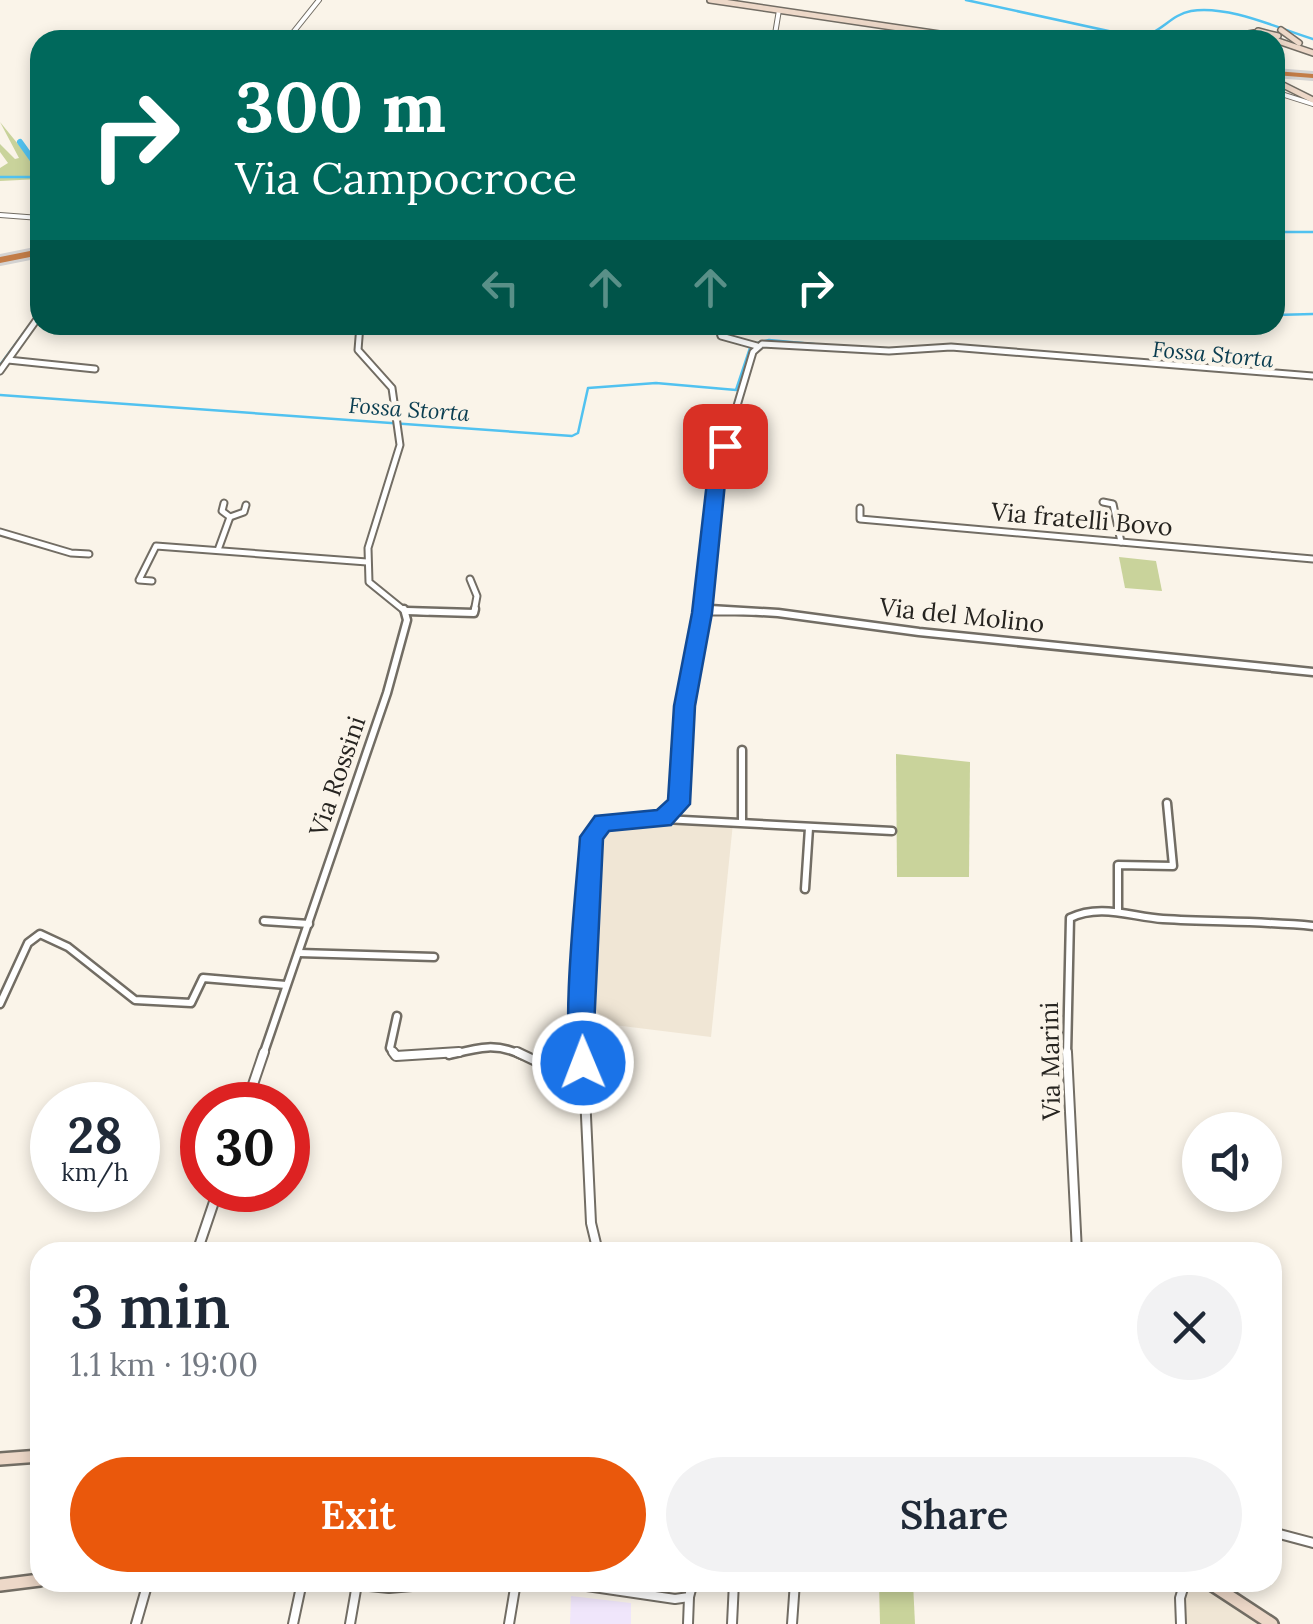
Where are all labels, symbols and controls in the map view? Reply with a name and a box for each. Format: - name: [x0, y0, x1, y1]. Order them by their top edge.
- text: 300 m: [235, 62, 446, 151]
- icon: right: [70, 70, 200, 200]
- text: Via Campocroce: [235, 149, 577, 206]
- icon: left: [473, 260, 528, 315]
- icon: ahead: [578, 260, 633, 315]
- icon: ahead: [683, 260, 738, 315]
- icon: right: [788, 260, 843, 315]
- water label: Fossa Storta: [1151, 335, 1276, 373]
- water label: Fossa Storta: [347, 391, 471, 427]
- pin: [683, 404, 768, 489]
- icon: arrive: [698, 419, 753, 474]
- street label: Via fratelli Bovo: [989, 495, 1174, 543]
- street label: Via del Molino: [877, 590, 1046, 640]
- street label: Via Rossini: [301, 712, 372, 841]
- street label: Via Marini: [1033, 1002, 1067, 1121]
- position arrow: [531, 1011, 635, 1115]
- speed limit sign: 30: [180, 1082, 310, 1212]
- text: 28: [67, 1103, 123, 1167]
- map controls: [1182, 1112, 1282, 1212]
- button: sound: [1182, 1112, 1282, 1212]
- text: km/h: [61, 1156, 129, 1188]
- text: 3 min: [70, 1268, 230, 1344]
- button: close: [1137, 1275, 1242, 1380]
- text: 1.1 km · 19:00: [70, 1344, 258, 1385]
- button: Exit: [70, 1457, 646, 1572]
- button: Share: [666, 1457, 1242, 1572]

